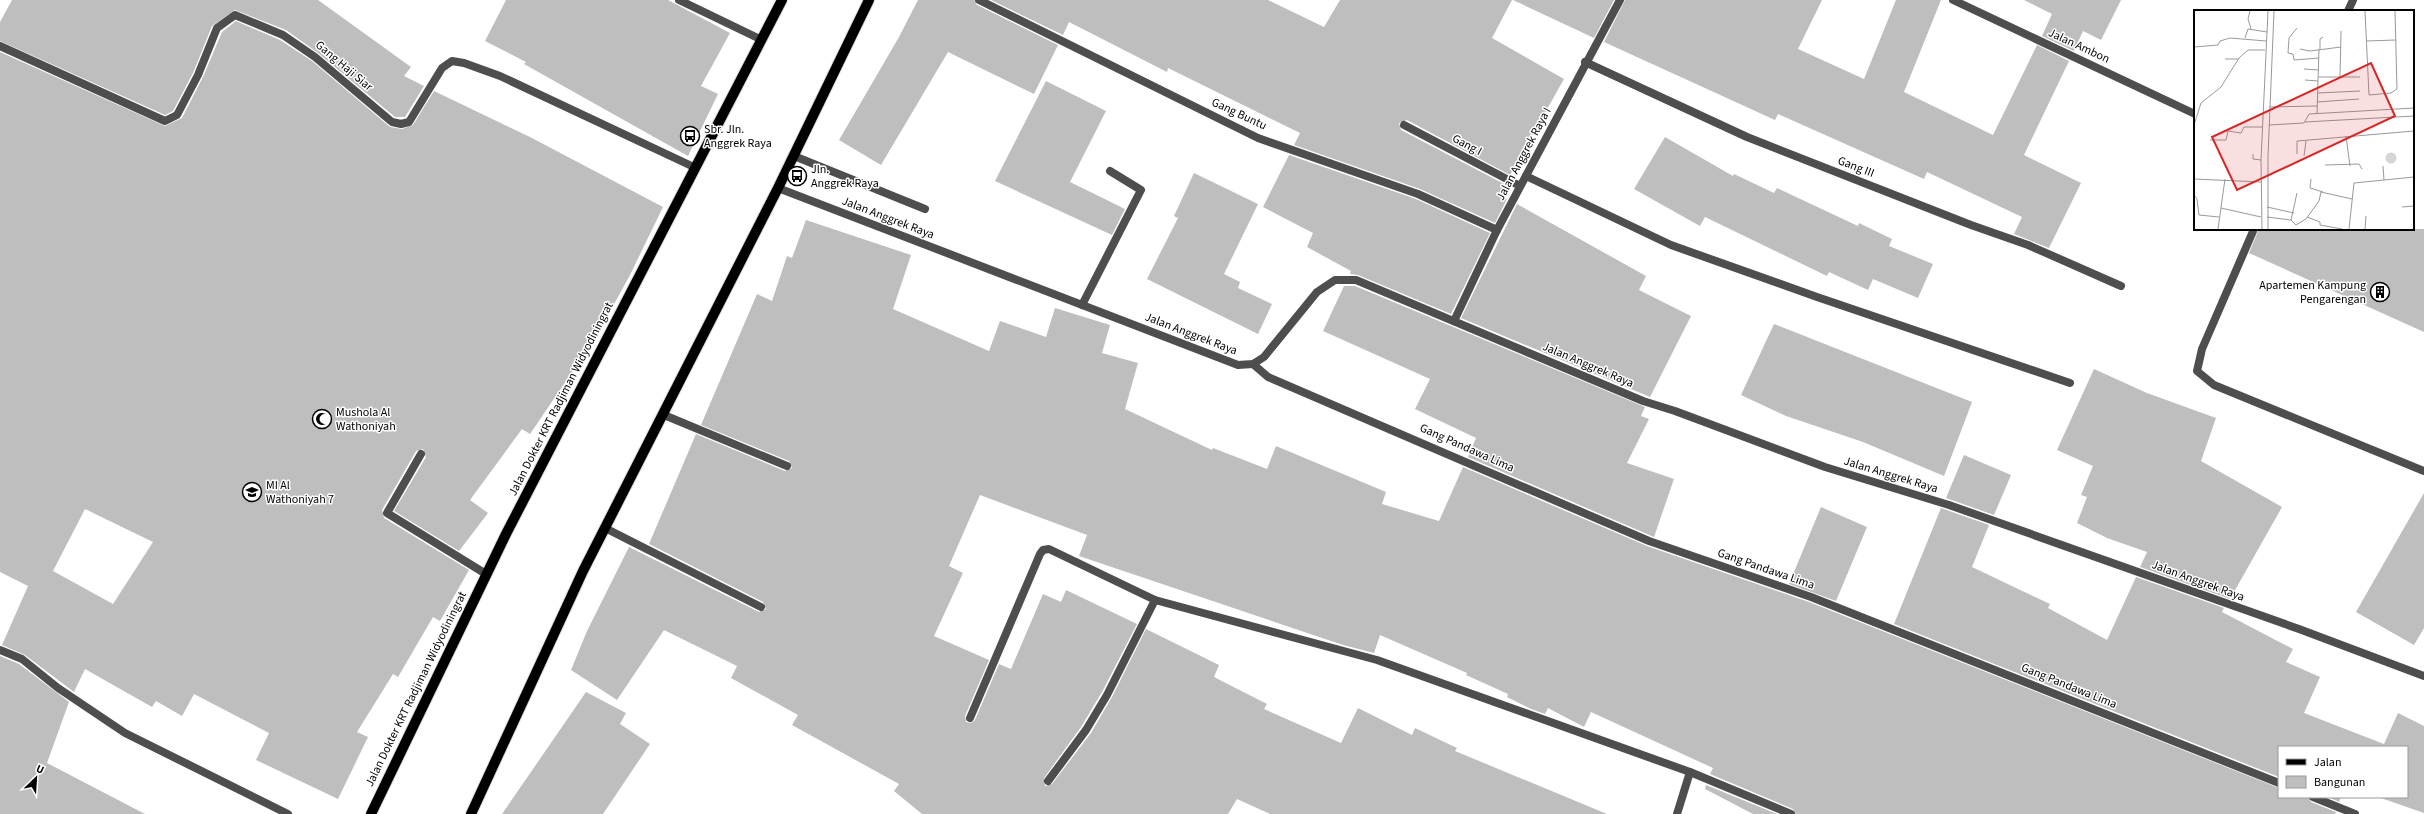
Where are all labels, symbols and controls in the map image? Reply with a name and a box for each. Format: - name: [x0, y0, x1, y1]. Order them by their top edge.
- inset map: [2194, 10, 2414, 230]
- street label: Jalan Ambon: [2045, 24, 2113, 68]
- street label: Gang Haji Siar: [312, 37, 377, 96]
- street label: Gang Buntu: [1209, 94, 1269, 134]
- street label: Jalan Anggrek Raya I: [1492, 104, 1556, 204]
- place label: Sbr. Jln. Anggrek Raya: [704, 121, 772, 152]
- bus stop icon: Sbr. Jln. Anggrek Raya: [679, 125, 701, 147]
- street label: Gang I: [1449, 130, 1485, 160]
- street label: Gang III: [1835, 152, 1877, 182]
- place label: Jln. Anggrek Raya: [811, 161, 879, 192]
- bus stop icon: Jln. Anggrek Raya: [786, 165, 808, 187]
- street label: Jalan Anggrek Raya: [839, 193, 937, 243]
- place label: Apartemen Kampung Pengarengan: [2259, 277, 2366, 308]
- building icon: Apartemen Kampung Pengarengan: [2369, 281, 2391, 303]
- street label: Jalan Dokter KRT Radjiman Widyodiningrat: [505, 299, 617, 499]
- street label: Jalan Anggrek Raya: [1142, 309, 1240, 359]
- street label: Jalan Anggrek Raya: [1540, 338, 1636, 392]
- place label: Mushola Al Wathoniyah: [336, 404, 396, 435]
- mosque icon: Mushola Al Wathoniyah: [311, 408, 333, 430]
- street label: Gang Pandawa Lima: [1417, 420, 1517, 476]
- street label: Jalan Anggrek Raya: [1842, 453, 1940, 497]
- place label: MI Al Wathoniyah 7: [266, 477, 334, 508]
- school or university icon: MI Al Wathoniyah 7: [241, 481, 263, 503]
- street label: Gang Pandawa Lima: [1715, 544, 1817, 594]
- street label: Jalan Anggrek Raya: [2149, 556, 2247, 606]
- street label: Jalan Dokter KRT Radjiman Widyodiningrat: [361, 588, 471, 790]
- street label: Gang Pandawa Lima: [2019, 659, 2119, 713]
- legend: [2278, 746, 2408, 798]
- text: Jalan: [2314, 754, 2341, 771]
- north arrow: [16, 758, 56, 798]
- text: U: [34, 761, 47, 778]
- text: Bangunan: [2314, 774, 2365, 791]

